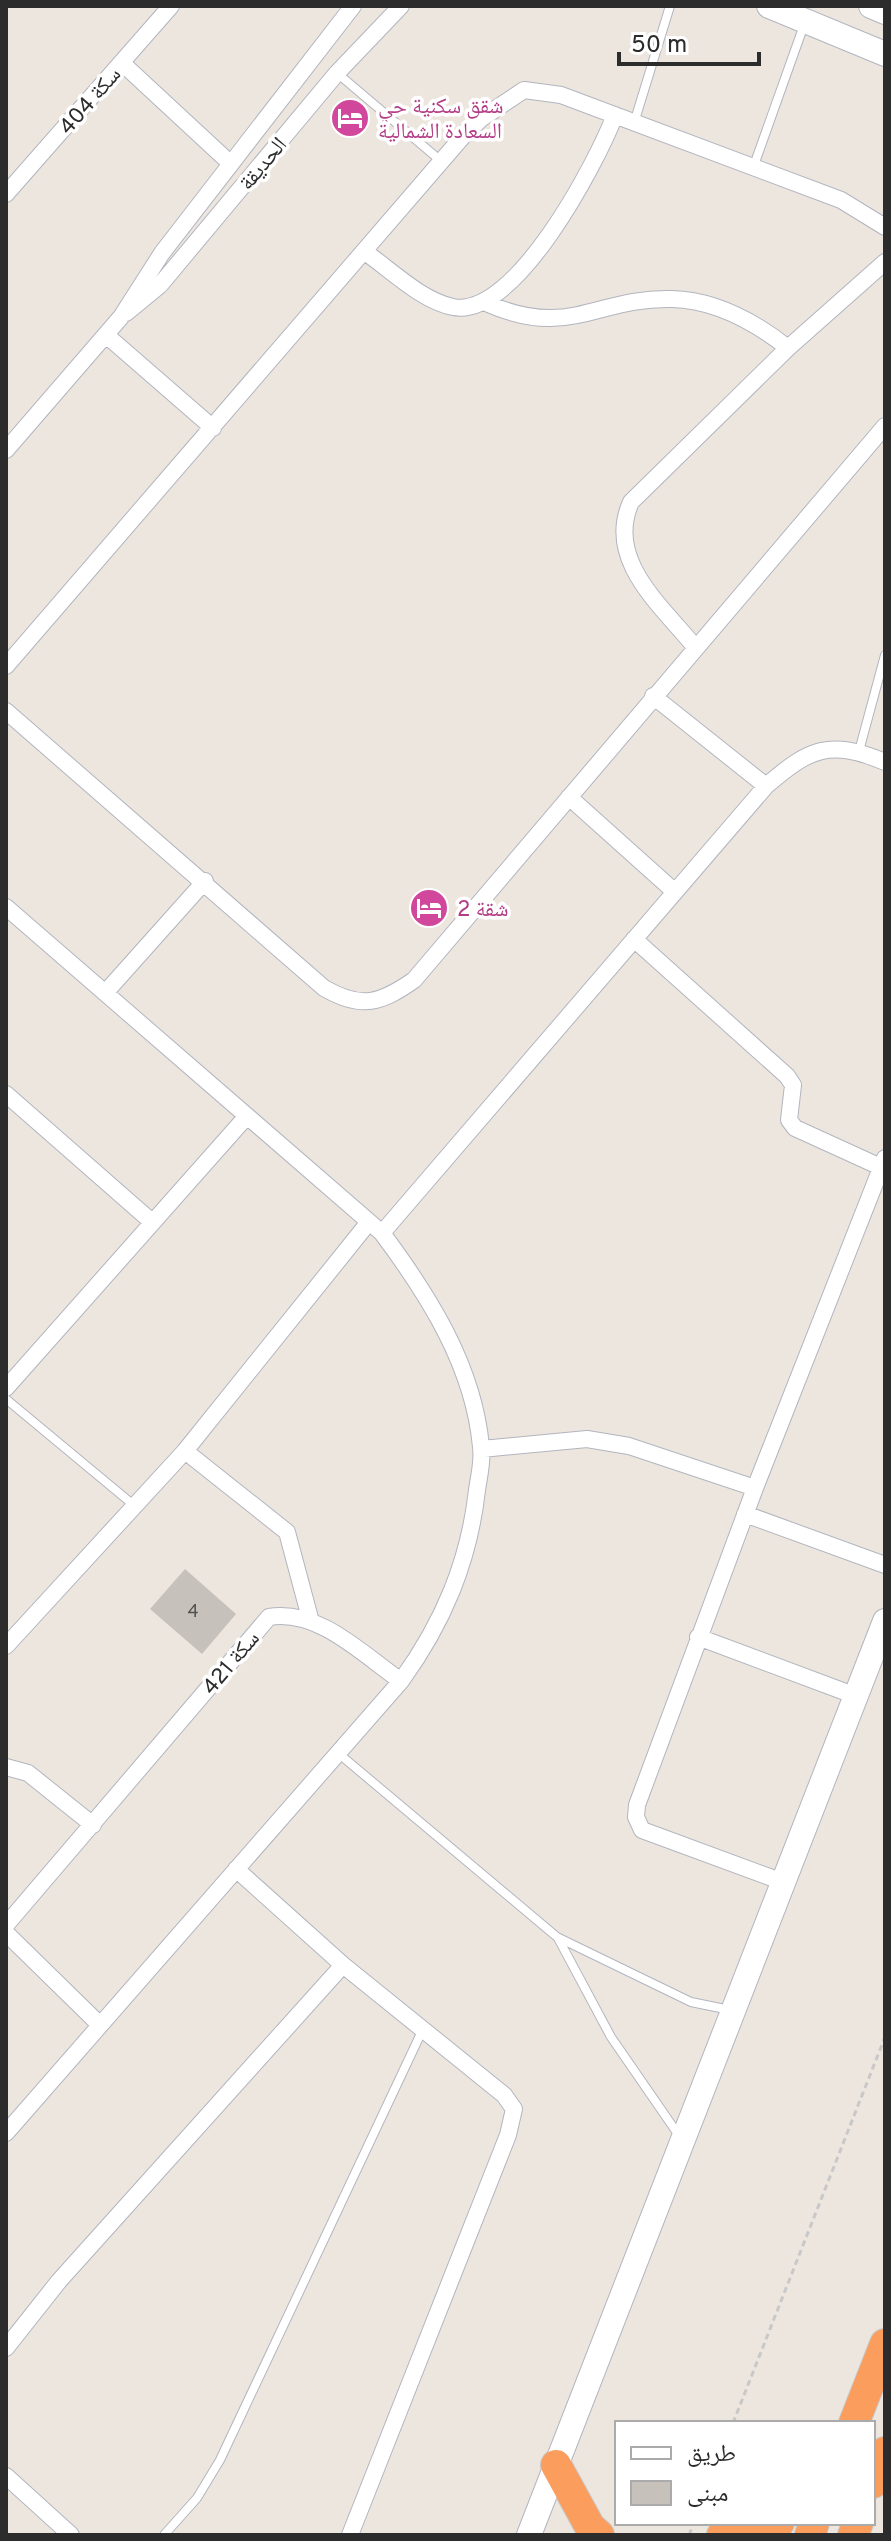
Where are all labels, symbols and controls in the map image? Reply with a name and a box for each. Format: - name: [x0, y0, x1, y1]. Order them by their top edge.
- scale bar: [619, 16, 759, 66]
- text: 50 m: [631, 31, 687, 61]
- street label: سكة 404: [54, 62, 128, 141]
- place label: شقق سكنية حي السعادة الشمالية: [378, 94, 503, 146]
- hotel icon: شقق سكنية حي السعادة الشمالية: [329, 97, 371, 139]
- street label: الحديقة: [234, 133, 294, 197]
- hotel icon: شقة 2: [408, 887, 450, 929]
- place label: شقة 2: [457, 897, 509, 924]
- house number: 4: [187, 1601, 199, 1624]
- street label: سكة 421: [197, 1626, 266, 1701]
- legend: [615, 2421, 875, 2525]
- text: طريق: [687, 2440, 736, 2470]
- text: مبنى: [687, 2480, 728, 2510]

